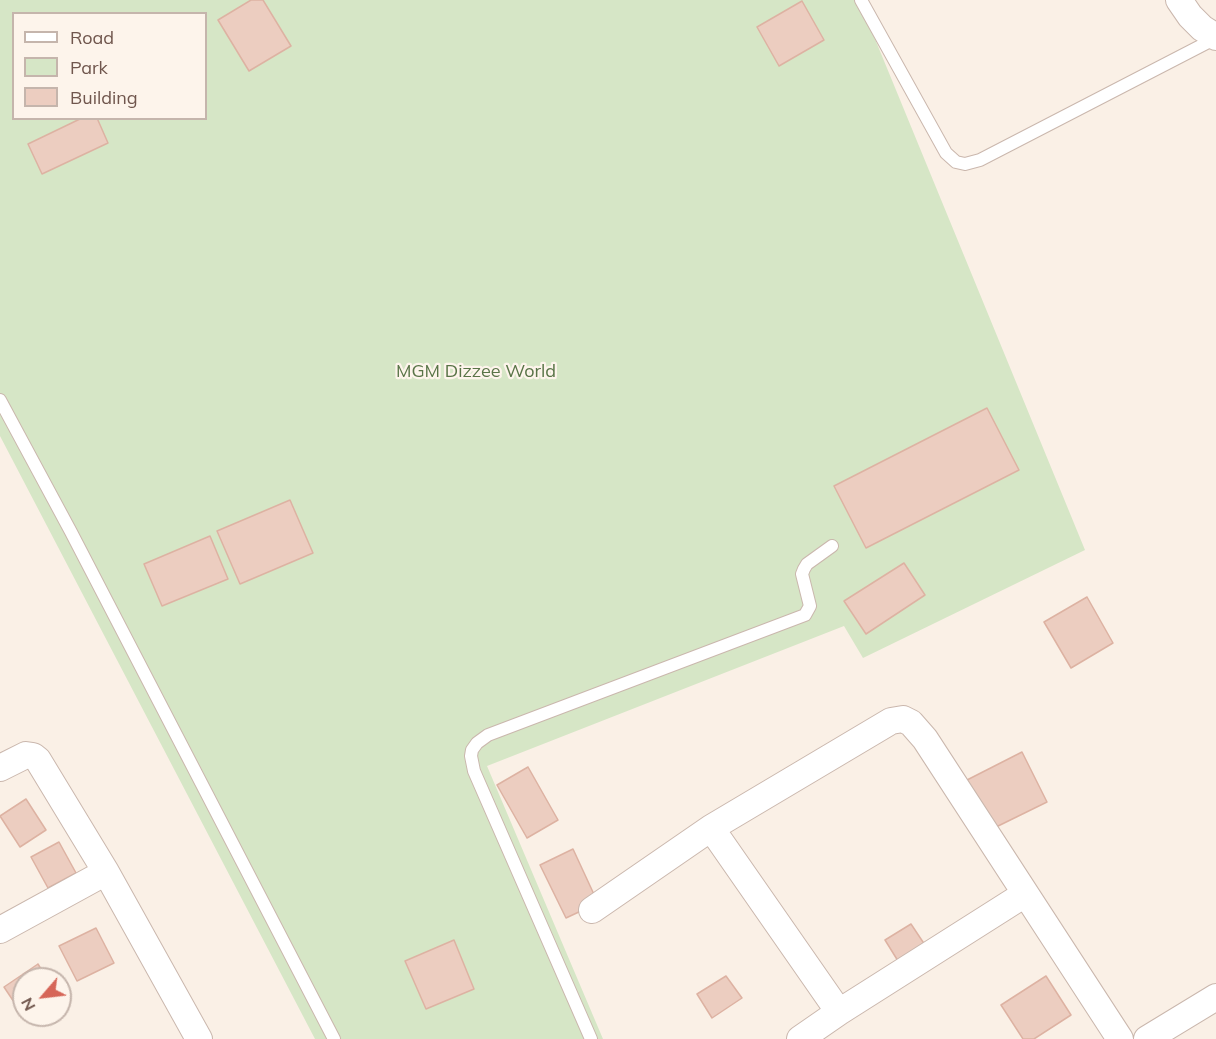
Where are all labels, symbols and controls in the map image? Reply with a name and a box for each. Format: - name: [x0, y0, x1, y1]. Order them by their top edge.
- legend: [12, 12, 207, 120]
- text: Road: [70, 26, 114, 49]
- text: Park: [70, 56, 108, 79]
- text: Building: [70, 86, 138, 109]
- park label: MGM Dizzee World: [396, 361, 556, 383]
- north arrow: [12, 967, 72, 1027]
- text: N: [16, 994, 40, 1015]

